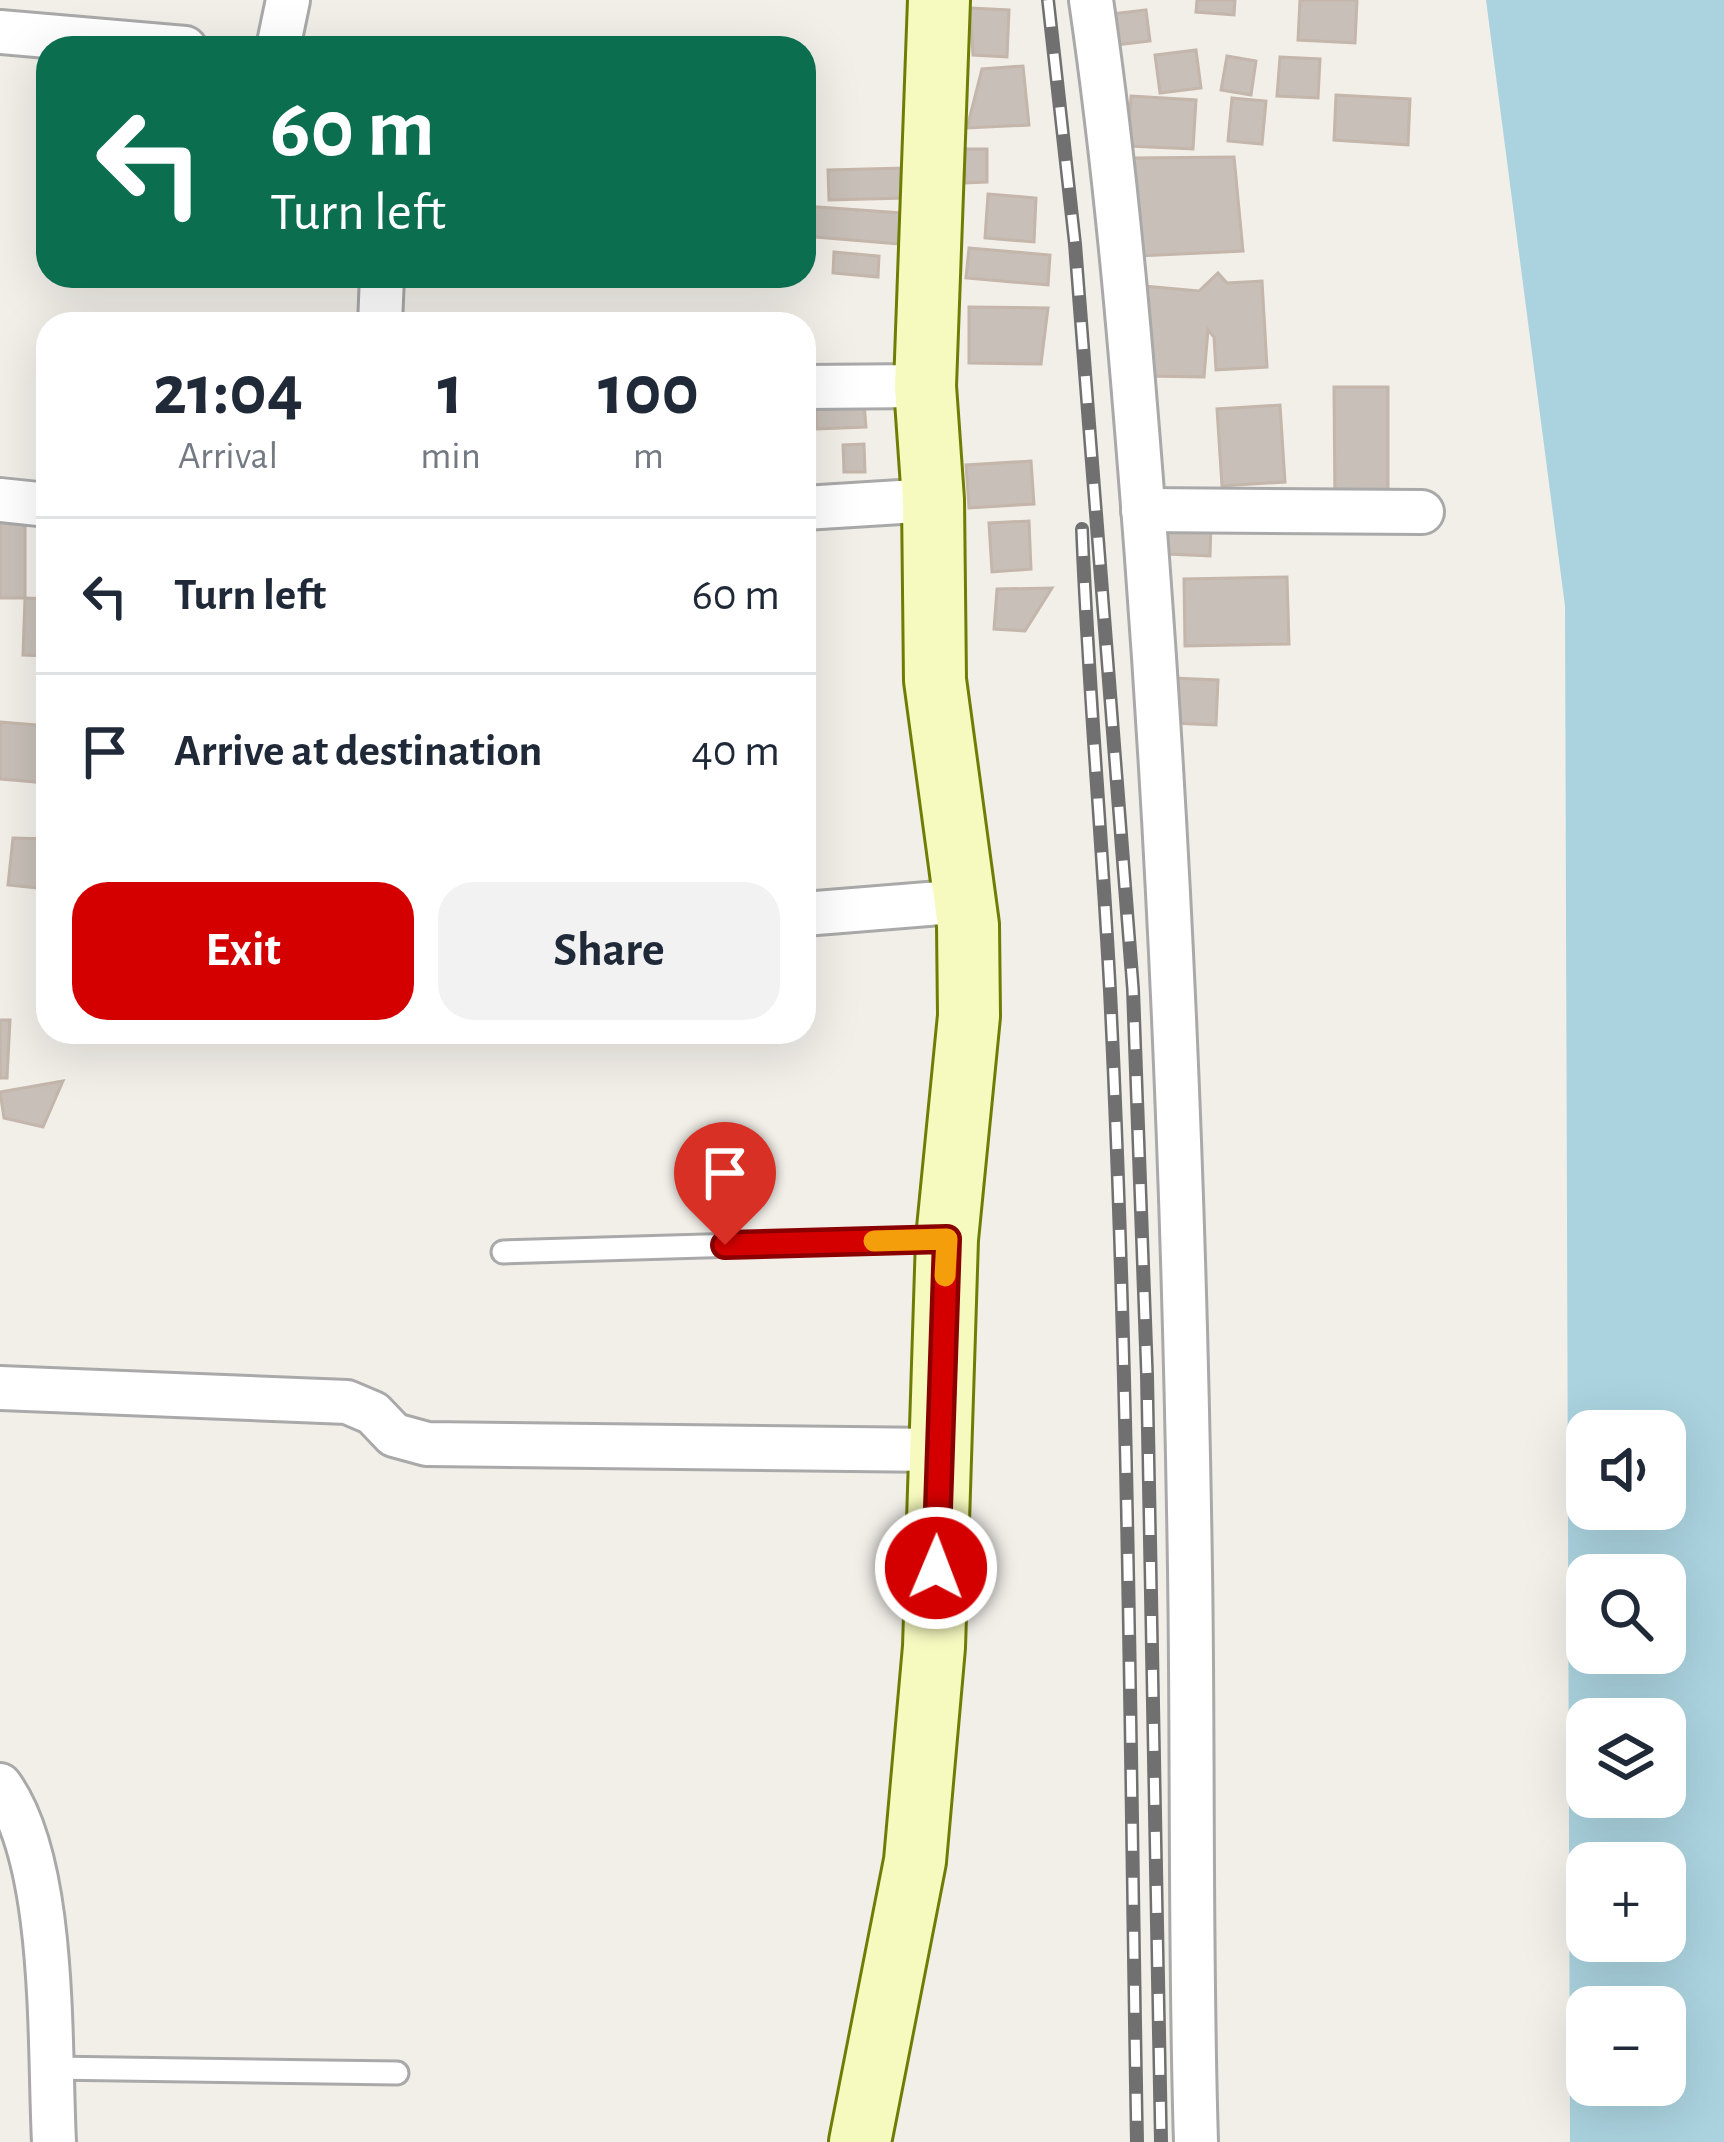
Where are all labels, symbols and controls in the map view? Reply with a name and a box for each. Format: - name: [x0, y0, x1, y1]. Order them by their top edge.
- icon: left: [72, 84, 228, 240]
- text: 60 m: [270, 88, 435, 172]
- text: Turn left: [270, 186, 446, 240]
- text: 21:04: [153, 355, 303, 427]
- text: 1: [438, 355, 464, 427]
- text: 100: [598, 355, 699, 427]
- text: Arrival: [178, 437, 278, 476]
- text: min: [420, 437, 481, 476]
- text: m: [633, 437, 664, 476]
- icon: left: [72, 563, 138, 629]
- text: Turn left: [174, 573, 326, 618]
- text: 60 m: [692, 573, 780, 618]
- icon: arrive: [72, 719, 138, 785]
- text: Arrive at destination: [174, 729, 542, 774]
- text: 40 m: [691, 729, 780, 774]
- button: Exit: [72, 882, 414, 1020]
- button: Share: [438, 882, 780, 1020]
- pin: [674, 1122, 776, 1245]
- icon: arrive: [692, 1140, 758, 1206]
- map controls: [1566, 1410, 1686, 2106]
- button: sound: [1566, 1410, 1686, 1530]
- position arrow: [873, 1505, 999, 1631]
- button: search: [1566, 1554, 1686, 1674]
- button: layers: [1566, 1698, 1686, 1818]
- button: +: [1566, 1842, 1686, 1962]
- button: −: [1566, 1986, 1686, 2106]

